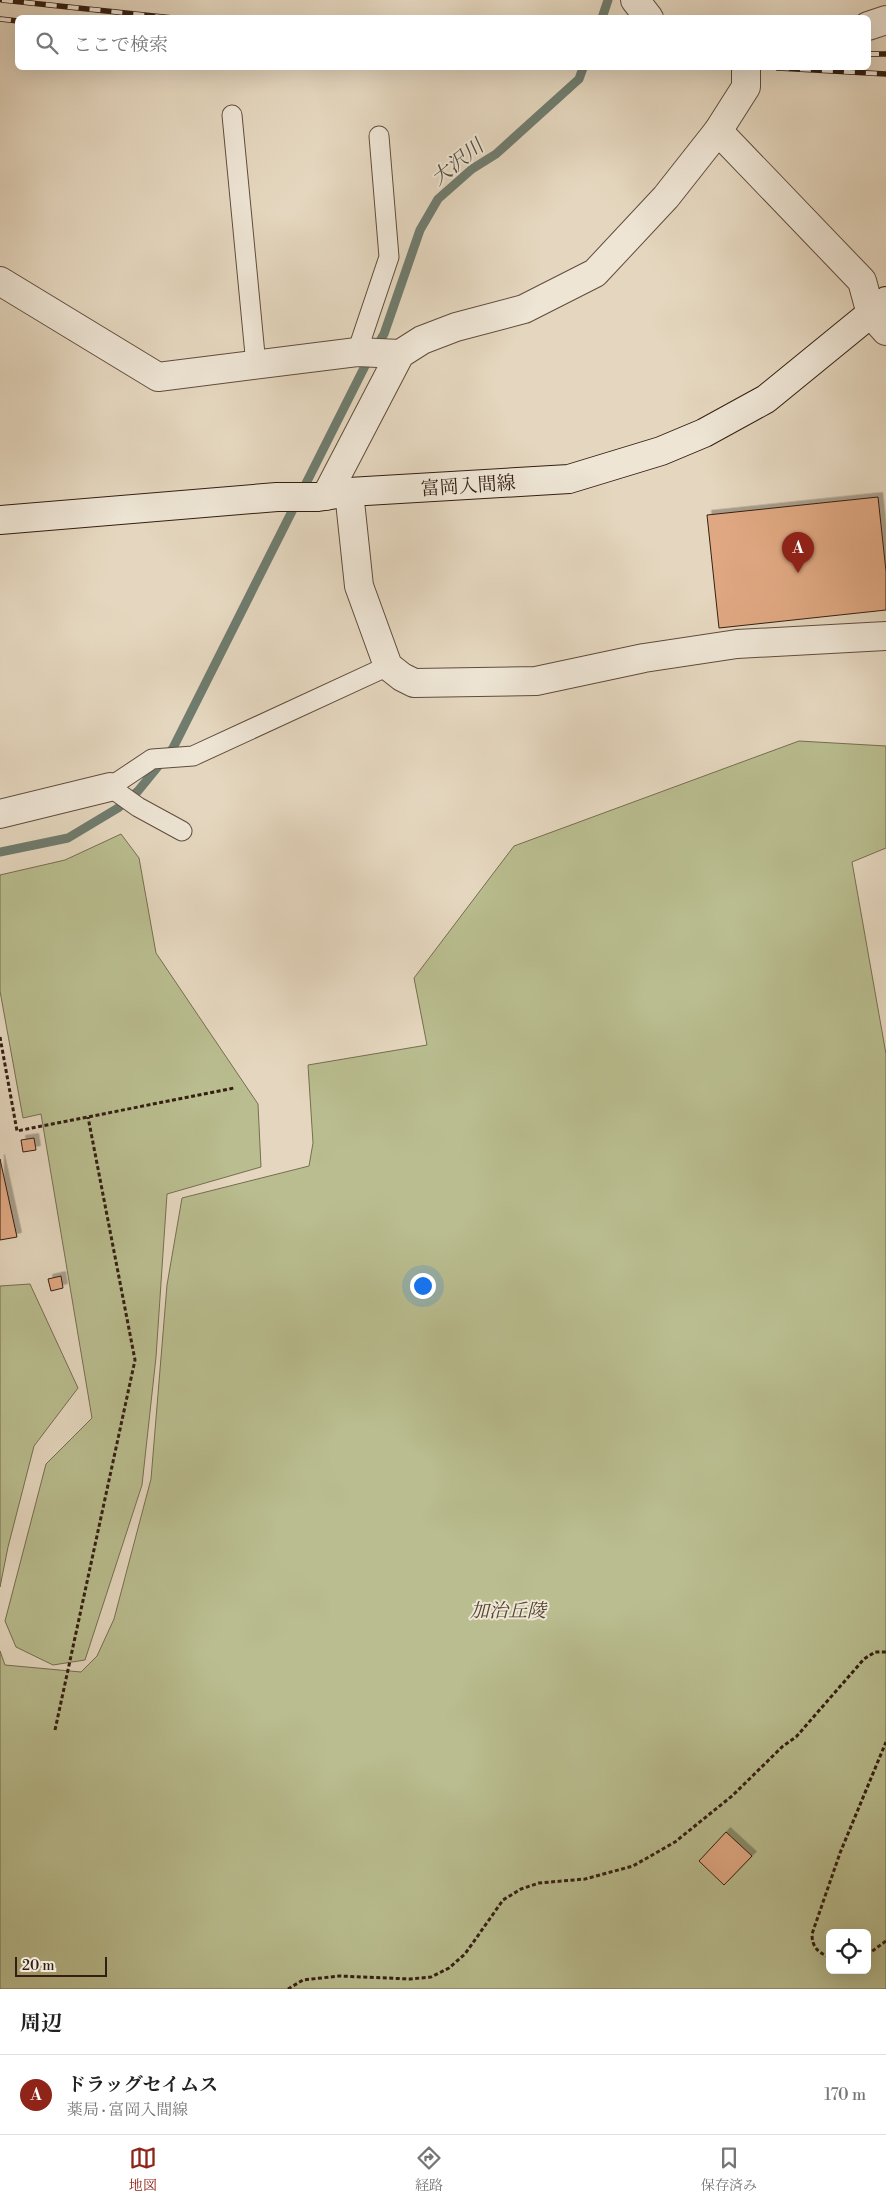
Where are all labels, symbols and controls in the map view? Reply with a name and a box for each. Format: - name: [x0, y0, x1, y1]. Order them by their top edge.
- search box: [15, 15, 871, 70]
- icon: search: [33, 29, 61, 57]
- text: ここで検索: [73, 33, 168, 57]
- water label: 大沢川: [427, 133, 491, 192]
- street label: 富岡入間線: [420, 471, 516, 501]
- pin: A: [782, 532, 814, 573]
- your location: [410, 1273, 436, 1299]
- park label: 加治丘陵: [470, 1599, 548, 1623]
- map controls: [826, 1929, 871, 1974]
- button: locate: [826, 1929, 871, 1974]
- scale bar: [15, 1954, 108, 1977]
- text: 20 m: [22, 1957, 54, 1975]
- text: 周辺: [20, 2011, 62, 2037]
- text: ドラッグセイムス: [67, 2073, 218, 2097]
- text: A: [30, 2085, 42, 2105]
- text: 170 m: [824, 2085, 866, 2105]
- text: 薬局 · 富岡入間線: [67, 2100, 188, 2120]
- tab: 地図: [129, 2144, 157, 2195]
- tab: 経路: [415, 2144, 443, 2195]
- tab: 保存済み: [701, 2144, 757, 2195]

